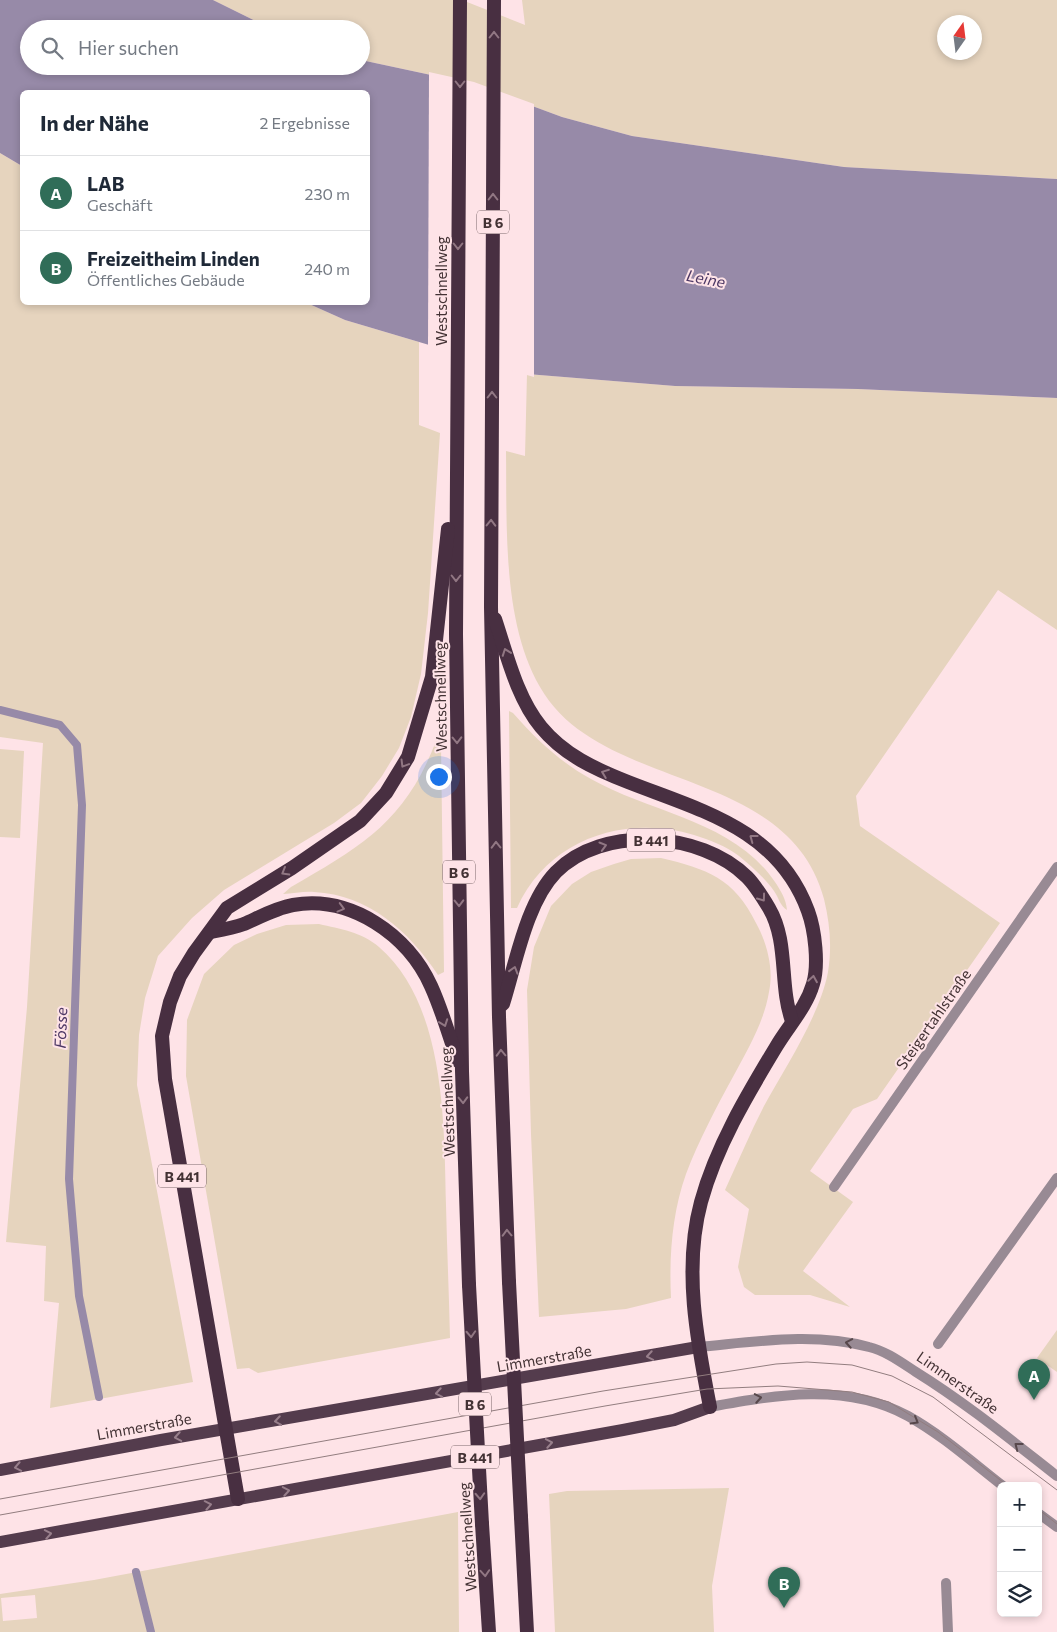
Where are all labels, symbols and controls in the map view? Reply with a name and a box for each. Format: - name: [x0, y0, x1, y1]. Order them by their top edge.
- north arrow: [937, 15, 982, 60]
- search box: [20, 20, 370, 75]
- one-way arrow: [489, 30, 499, 38]
- icon: search: [38, 34, 66, 62]
- text: Hier suchen: [78, 36, 179, 59]
- one-way arrow: [454, 80, 465, 88]
- text: In der Nähe: [40, 110, 149, 135]
- text: 2 Ergebnisse: [260, 113, 350, 132]
- text: LAB: [87, 172, 124, 195]
- text: A: [50, 184, 62, 203]
- text: 230 m: [305, 184, 350, 203]
- one-way arrow: [488, 193, 498, 200]
- text: Geschäft: [87, 195, 153, 214]
- road number: B 6: [477, 210, 509, 233]
- street label: Westschnellweg: [432, 236, 450, 346]
- one-way arrow: [453, 242, 463, 250]
- text: Freizeitheim Linden: [87, 247, 260, 270]
- text: B: [51, 259, 61, 278]
- text: 240 m: [304, 259, 350, 278]
- water label: Leine: [685, 265, 728, 291]
- text: Öffentliches Gebäude: [87, 270, 245, 289]
- one-way arrow: [487, 390, 497, 398]
- one-way arrow: [486, 519, 496, 526]
- one-way arrow: [451, 574, 461, 582]
- street label: Westschnellweg: [430, 642, 450, 752]
- one-way arrow: [502, 648, 512, 656]
- one-way arrow: [452, 736, 462, 744]
- one-way arrow: [400, 759, 410, 768]
- your location: [426, 764, 452, 790]
- one-way arrow: [601, 769, 609, 779]
- road number: B 441: [627, 828, 675, 852]
- one-way arrow: [749, 835, 759, 844]
- one-way arrow: [491, 841, 501, 849]
- one-way arrow: [598, 841, 607, 851]
- road number: B 6: [443, 860, 475, 884]
- one-way arrow: [282, 865, 291, 875]
- one-way arrow: [756, 893, 765, 902]
- one-way arrow: [454, 899, 465, 907]
- one-way arrow: [337, 903, 345, 913]
- street label: Steigertahlstraße: [892, 965, 974, 1073]
- one-way arrow: [508, 966, 518, 975]
- one-way arrow: [807, 975, 818, 983]
- water label: Fösse: [50, 1007, 70, 1049]
- one-way arrow: [438, 1018, 448, 1027]
- street label: Westschnellweg: [436, 1047, 458, 1157]
- one-way arrow: [495, 1049, 506, 1057]
- one-way arrow: [457, 1096, 468, 1104]
- road number: B 441: [158, 1164, 206, 1188]
- one-way arrow: [502, 1229, 512, 1236]
- one-way arrow: [466, 1330, 477, 1338]
- one-way arrow: [845, 1339, 853, 1349]
- street label: Limmerstraße: [495, 1341, 593, 1375]
- street label: Limmerstraße: [914, 1347, 1003, 1417]
- one-way arrow: [646, 1350, 655, 1360]
- pin: A: [1018, 1359, 1050, 1400]
- one-way arrow: [434, 1387, 443, 1397]
- road number: B 6: [459, 1392, 491, 1416]
- one-way arrow: [754, 1394, 762, 1404]
- street label: Limmerstraße: [95, 1409, 193, 1443]
- one-way arrow: [910, 1414, 919, 1424]
- one-way arrow: [274, 1415, 283, 1425]
- one-way arrow: [173, 1431, 182, 1441]
- one-way arrow: [545, 1439, 554, 1449]
- one-way arrow: [1015, 1444, 1024, 1452]
- road number: B 441: [451, 1445, 499, 1468]
- one-way arrow: [14, 1461, 22, 1471]
- street label: Westschnellweg: [454, 1482, 480, 1592]
- map controls: [997, 1482, 1042, 1617]
- button: +: [997, 1482, 1042, 1527]
- one-way arrow: [282, 1486, 290, 1496]
- one-way arrow: [475, 1492, 486, 1500]
- one-way arrow: [204, 1501, 212, 1511]
- button: −: [997, 1527, 1042, 1572]
- one-way arrow: [44, 1530, 52, 1540]
- pin: B: [768, 1567, 800, 1608]
- one-way arrow: [480, 1569, 491, 1577]
- button: layers: [997, 1572, 1042, 1617]

